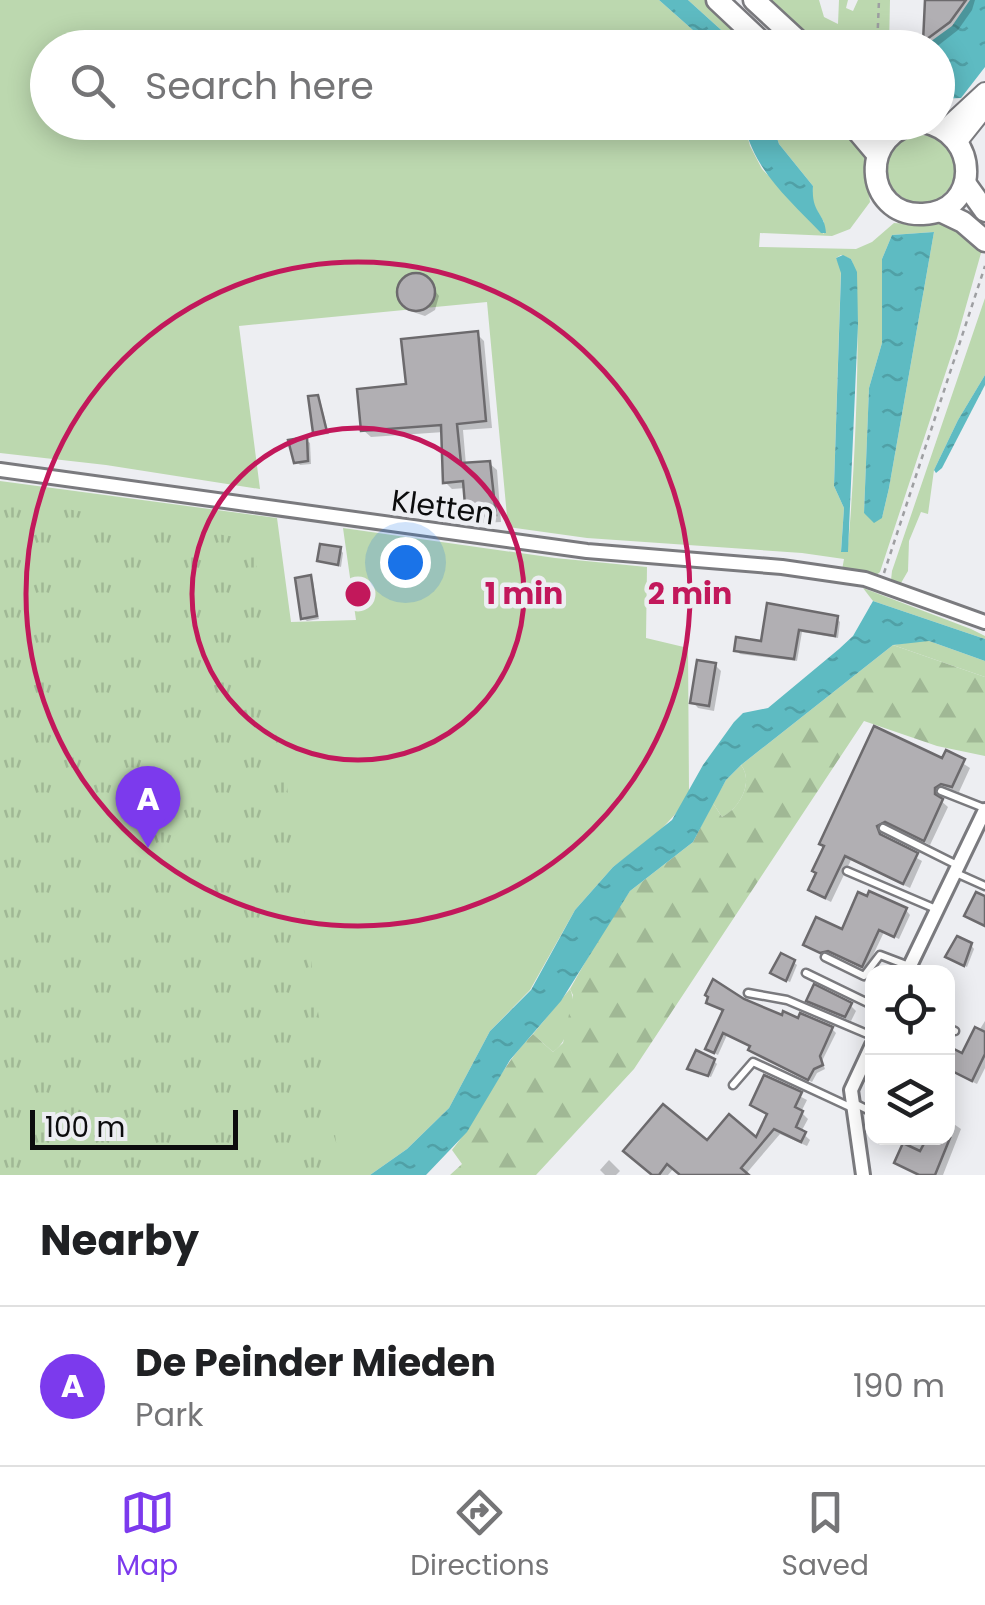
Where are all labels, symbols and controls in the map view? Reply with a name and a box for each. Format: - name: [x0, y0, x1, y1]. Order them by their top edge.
- search box: [30, 30, 955, 140]
- icon: search: [65, 58, 120, 113]
- text: Search here: [145, 59, 374, 112]
- street label: Kletten: [389, 479, 497, 535]
- your location: [380, 537, 431, 588]
- text: 1 min: [485, 572, 563, 615]
- text: 2 min: [648, 572, 732, 615]
- centre of rings: [340, 576, 376, 612]
- pin: A: [116, 766, 180, 848]
- map controls: [865, 965, 955, 1145]
- button: locate: [865, 965, 955, 1055]
- button: layers: [865, 1055, 955, 1145]
- scale bar: [30, 1105, 238, 1150]
- text: 100 m: [45, 1108, 125, 1147]
- text: Nearby: [40, 1211, 199, 1270]
- text: De Peinder Mieden: [135, 1336, 496, 1389]
- text: A: [61, 1363, 84, 1408]
- text: 190 m: [853, 1363, 945, 1408]
- text: Park: [135, 1392, 204, 1437]
- tab: Map: [116, 1485, 178, 1587]
- tab: Directions: [410, 1485, 549, 1587]
- tab: Saved: [782, 1485, 869, 1587]

